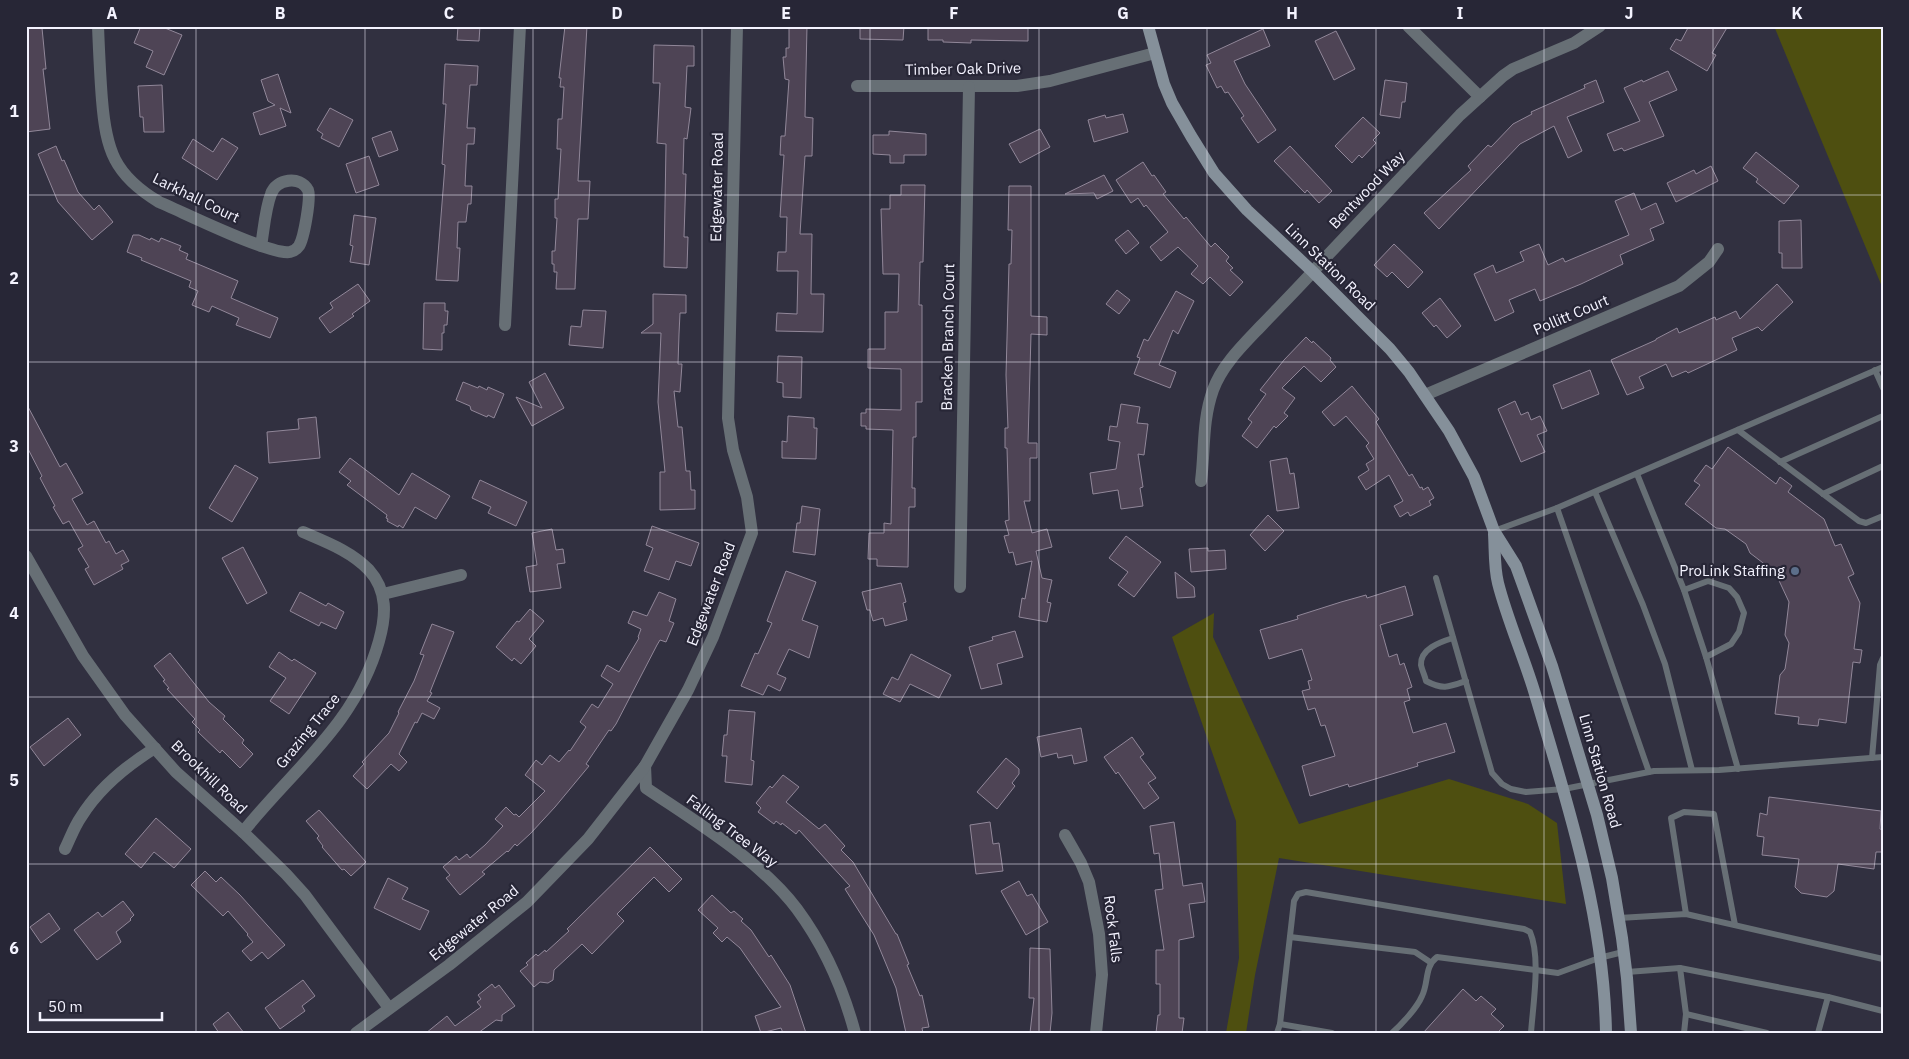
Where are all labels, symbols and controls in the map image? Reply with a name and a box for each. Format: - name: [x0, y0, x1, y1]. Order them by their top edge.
- text: A: [107, 3, 118, 23]
- text: B: [275, 3, 286, 23]
- text: C: [444, 3, 454, 23]
- text: D: [611, 3, 623, 23]
- text: E: [781, 3, 791, 23]
- text: F: [949, 3, 959, 23]
- text: G: [1117, 3, 1129, 23]
- text: H: [1286, 3, 1298, 23]
- text: I: [1457, 3, 1464, 23]
- text: J: [1625, 3, 1633, 23]
- text: K: [1791, 3, 1803, 23]
- street label: Timber Oak Drive: [905, 58, 1021, 79]
- text: 1: [9, 101, 19, 121]
- street label: Edgewater Road: [706, 132, 727, 242]
- street label: Bentwood Way: [1325, 146, 1409, 233]
- street label: Larkhall Court: [150, 168, 243, 227]
- street label: Linn Station Road: [1281, 219, 1379, 314]
- street label: Bracken Branch Court: [937, 263, 958, 411]
- text: 2: [9, 268, 19, 288]
- street label: Pollitt Court: [1530, 290, 1611, 339]
- text: 3: [9, 436, 19, 456]
- street label: Edgewater Road: [682, 539, 739, 648]
- place label: ProLink Staffing: [1679, 561, 1785, 580]
- marker: ProLink Staffing: [1789, 565, 1801, 577]
- text: 4: [9, 603, 19, 623]
- street label: Grazing Trace: [271, 689, 344, 772]
- street label: Linn Station Road: [1575, 712, 1626, 830]
- street label: Brookhill Road: [167, 736, 251, 818]
- text: 5: [9, 770, 19, 790]
- street label: Falling Tree Way: [683, 790, 782, 871]
- street label: Edgewater Road: [425, 881, 522, 964]
- street label: Rock Falls: [1100, 894, 1127, 964]
- text: 6: [9, 938, 19, 958]
- scale bar: [40, 989, 162, 1021]
- text: 50 m: [48, 997, 83, 1016]

